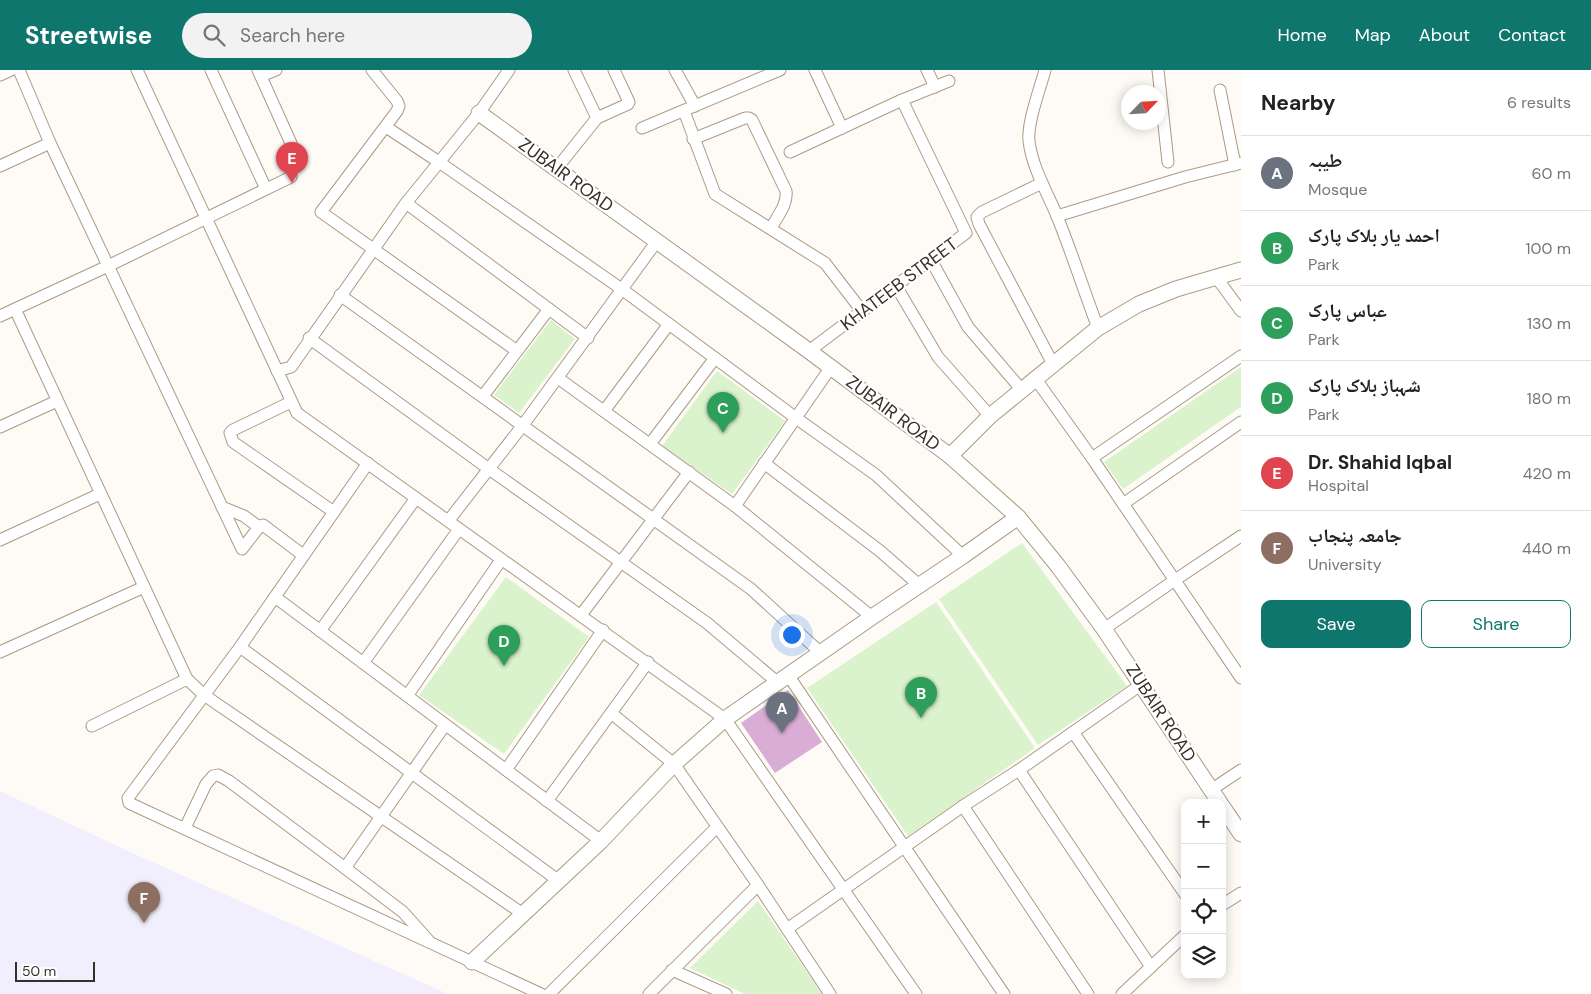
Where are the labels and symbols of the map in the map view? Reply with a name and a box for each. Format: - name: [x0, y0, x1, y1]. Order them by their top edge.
- north arrow: [1121, 85, 1166, 130]
- street label: ZUBAIR ROAD: [514, 132, 618, 218]
- pin: E: [276, 142, 308, 183]
- street label: KHATEEB STREET: [836, 232, 962, 336]
- street label: ZUBAIR ROAD: [841, 370, 945, 456]
- pin: C: [707, 392, 739, 433]
- your location: [779, 622, 805, 648]
- pin: D: [488, 625, 520, 666]
- street label: ZUBAIR ROAD: [1120, 660, 1202, 766]
- pin: B: [905, 677, 937, 718]
- pin: A: [766, 692, 798, 733]
- pin: F: [128, 882, 160, 923]
- scale bar: [15, 959, 95, 982]

